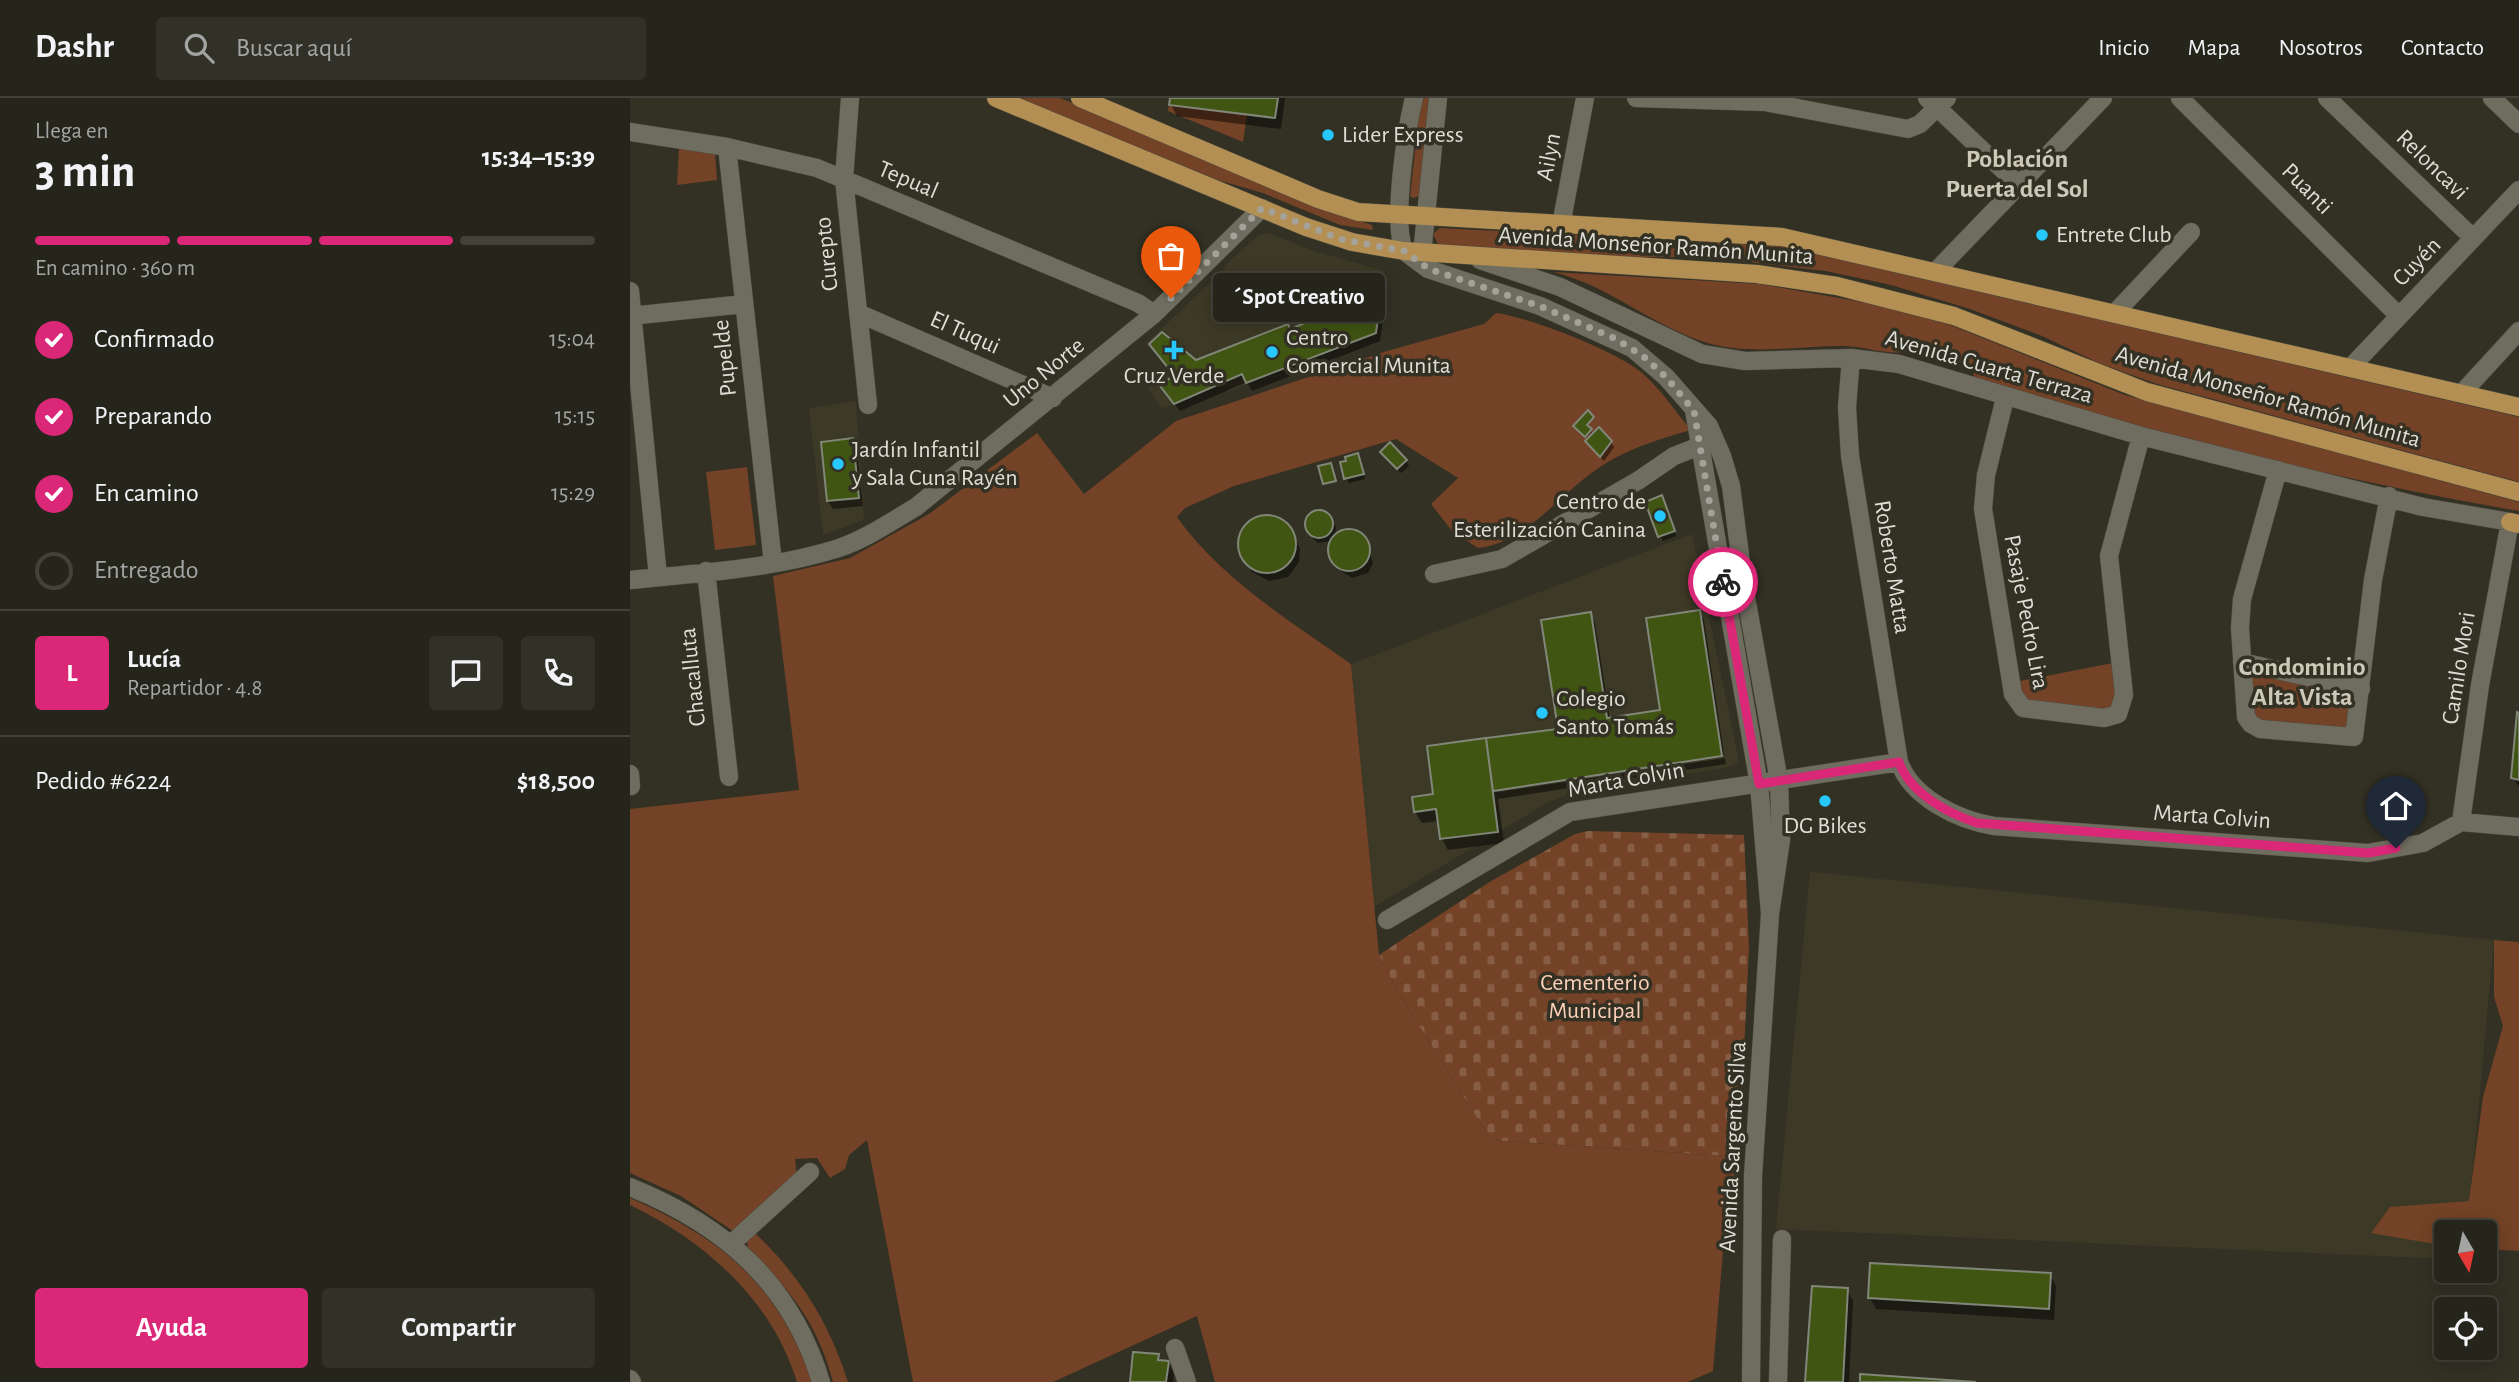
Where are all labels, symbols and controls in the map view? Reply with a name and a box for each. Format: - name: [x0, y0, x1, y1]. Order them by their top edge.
- search box: [156, 17, 646, 80]
- icon: search: [180, 29, 218, 67]
- text: Dashr: [35, 31, 114, 64]
- text: Buscar aquí: [236, 35, 352, 61]
- text: Inicio: [2098, 36, 2149, 60]
- text: Mapa: [2187, 36, 2241, 60]
- text: Nosotros: [2279, 36, 2363, 60]
- text: Contacto: [2401, 36, 2484, 60]
- text: Llega en: [35, 120, 108, 143]
- place label: Lider Express: [1342, 123, 1464, 147]
- street label: Reloncavi: [2392, 125, 2472, 205]
- marker: Lider Express: [1320, 127, 1336, 143]
- street label: Ailyn: [1533, 131, 1565, 183]
- text: 15:34–15:39: [482, 144, 595, 170]
- district label: Población Puerta del Sol: [1945, 146, 2089, 202]
- text: 3 min: [35, 149, 135, 195]
- street label: Tepual: [874, 157, 942, 203]
- street label: Puanti: [2277, 159, 2337, 219]
- street label: Curepto: [811, 216, 843, 292]
- street label: Avenida Monseñor Ramón Munita: [1497, 223, 1815, 269]
- place label: Entrete Club: [2056, 223, 2172, 247]
- pin: [1141, 226, 1201, 298]
- marker: Entrete Club: [2034, 227, 2050, 243]
- street label: Cuyén: [2388, 233, 2446, 291]
- icon: bag: [1152, 237, 1190, 275]
- text: En camino · 360 m: [35, 257, 195, 280]
- callout: ´Spot Creativo: [1213, 274, 1384, 322]
- text: ´Spot Creativo: [1233, 286, 1365, 309]
- street label: El Tuqui: [926, 307, 1004, 359]
- street label: Pupelde: [709, 318, 741, 398]
- icon: check: [35, 321, 73, 359]
- text: Confirmado: [94, 326, 215, 352]
- place label: Centro Comercial Munita: [1286, 326, 1451, 378]
- street label: Avenida Cuarta Terraza: [1883, 326, 2095, 408]
- text: 15:04: [549, 328, 595, 351]
- street label: Uno Norte: [999, 333, 1089, 413]
- marker: Cruz Verde: [1166, 342, 1182, 358]
- street label: Avenida Monseñor Ramón Munita: [2113, 342, 2423, 452]
- marker: Centro Comercial Munita: [1264, 344, 1280, 360]
- place label: Cruz Verde: [1124, 364, 1224, 388]
- icon: check: [35, 398, 73, 436]
- text: Preparando: [94, 403, 212, 429]
- text: 15:15: [555, 405, 595, 428]
- place label: Jardín Infantil y Sala Cuna Rayén: [851, 438, 1018, 490]
- marker: Jardín Infantil y Sala Cuna Rayén: [830, 456, 846, 472]
- icon: check: [35, 475, 73, 513]
- text: En camino: [94, 480, 199, 506]
- text: 15:29: [551, 482, 595, 505]
- place label: Centro de Esterilización Canina: [1453, 490, 1646, 542]
- street label: Roberto Matta: [1870, 499, 1914, 635]
- marker: Centro de Esterilización Canina: [1652, 508, 1668, 524]
- street label: Pasaje Pedro Lira: [1999, 533, 2053, 691]
- courier: [1688, 547, 1758, 617]
- text: Entregado: [94, 557, 199, 583]
- icon: bike: [1704, 563, 1742, 601]
- street label: Camilo Mori: [2438, 610, 2480, 726]
- street label: Chacalluta: [676, 627, 710, 727]
- button: chat: [429, 636, 503, 710]
- button: phone: [521, 636, 595, 710]
- text: Lucía: [127, 646, 181, 672]
- district label: Condominio Alta Vista: [2239, 654, 2366, 710]
- text: L: [66, 660, 78, 686]
- text: Repartidor · 4.8: [127, 677, 262, 700]
- place label: Colegio Santo Tomás: [1556, 687, 1674, 739]
- marker: Colegio Santo Tomás: [1534, 705, 1550, 721]
- street label: Marta Colvin: [1566, 758, 1686, 802]
- text: Pedido #6224: [35, 768, 172, 794]
- text: $18,500: [517, 768, 595, 794]
- pin: [2366, 776, 2426, 848]
- icon: home: [2377, 787, 2415, 825]
- marker: DG Bikes: [1817, 793, 1833, 809]
- street label: Marta Colvin: [2152, 801, 2272, 833]
- place label: DG Bikes: [1783, 814, 1867, 838]
- park label: Cementerio Municipal: [1540, 971, 1650, 1023]
- street label: Avenida Sargento Silva: [1715, 1041, 1751, 1253]
- north arrow: [2434, 1220, 2497, 1283]
- map controls: [2434, 1220, 2497, 1360]
- button: Ayuda: [35, 1288, 308, 1368]
- button: Compartir: [322, 1288, 595, 1368]
- button: locate: [2434, 1297, 2497, 1360]

